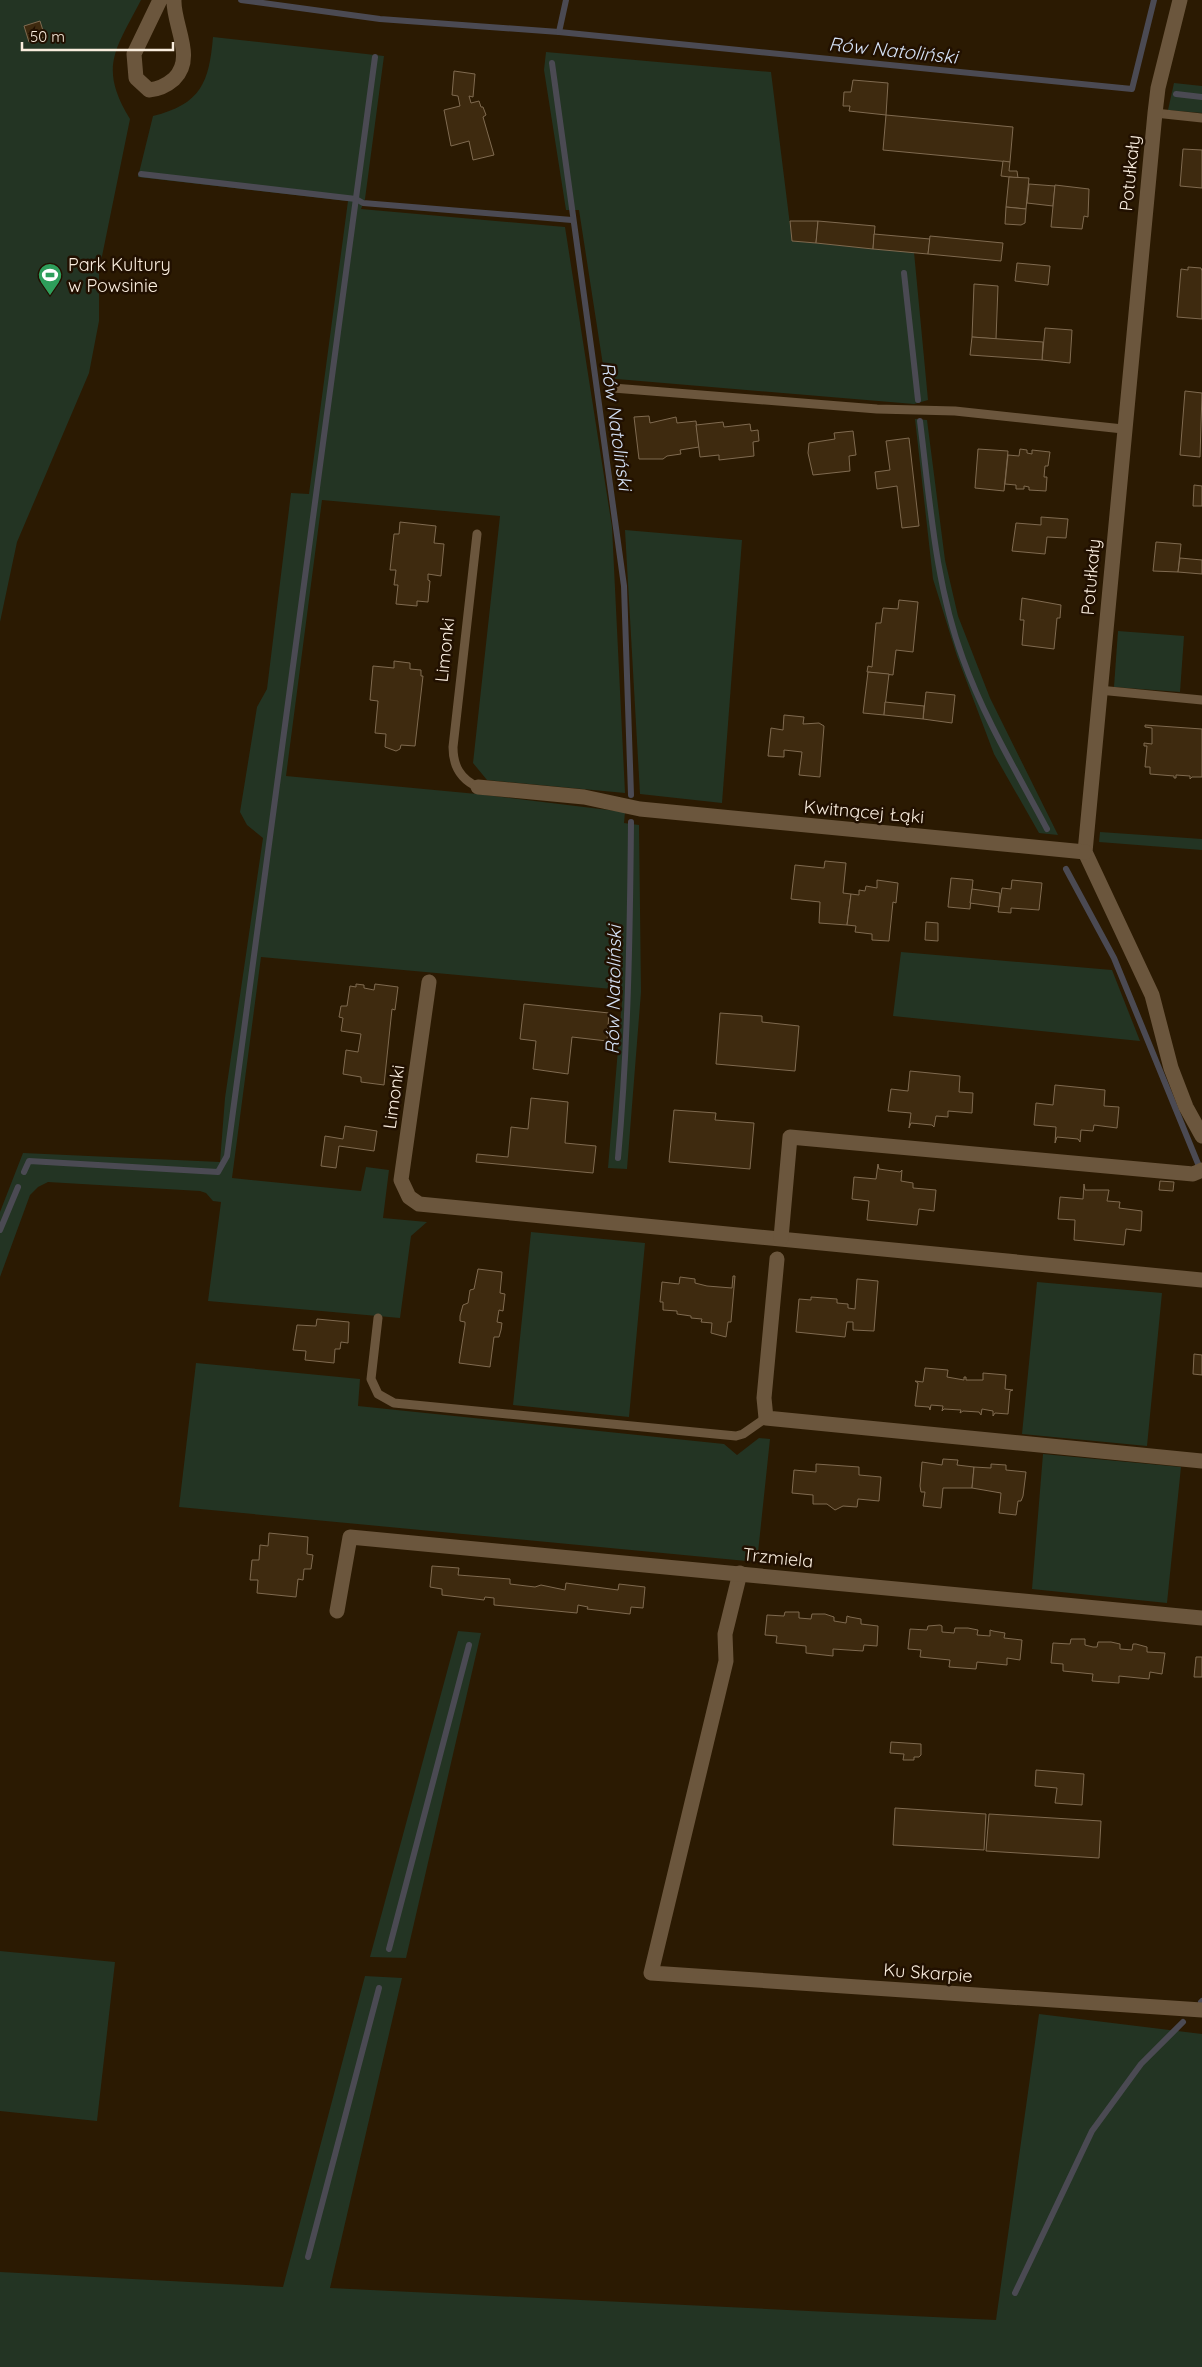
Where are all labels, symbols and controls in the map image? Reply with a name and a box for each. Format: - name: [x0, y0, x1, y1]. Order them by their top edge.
- scale bar: [22, 20, 174, 52]
- text: 50 m: [30, 27, 65, 46]
- water label: Rów Natoliński: [827, 31, 961, 69]
- street label: Potułkały: [1114, 134, 1145, 212]
- place label: Park Kultury w Powsinie: [68, 253, 171, 297]
- sports icon: Park Kultury w Powsinie: [37, 262, 63, 296]
- water label: Rów Natoliński: [596, 360, 638, 494]
- street label: Potułkały: [1076, 538, 1105, 616]
- street label: Limonki: [430, 617, 459, 683]
- street label: Kwitnącej Łąki: [803, 795, 925, 828]
- water label: Rów Natoliński: [600, 923, 626, 1055]
- street label: Limonki: [378, 1063, 409, 1131]
- street label: Trzmiela: [742, 1542, 814, 1573]
- street label: Ku Skarpie: [883, 1958, 974, 1987]

